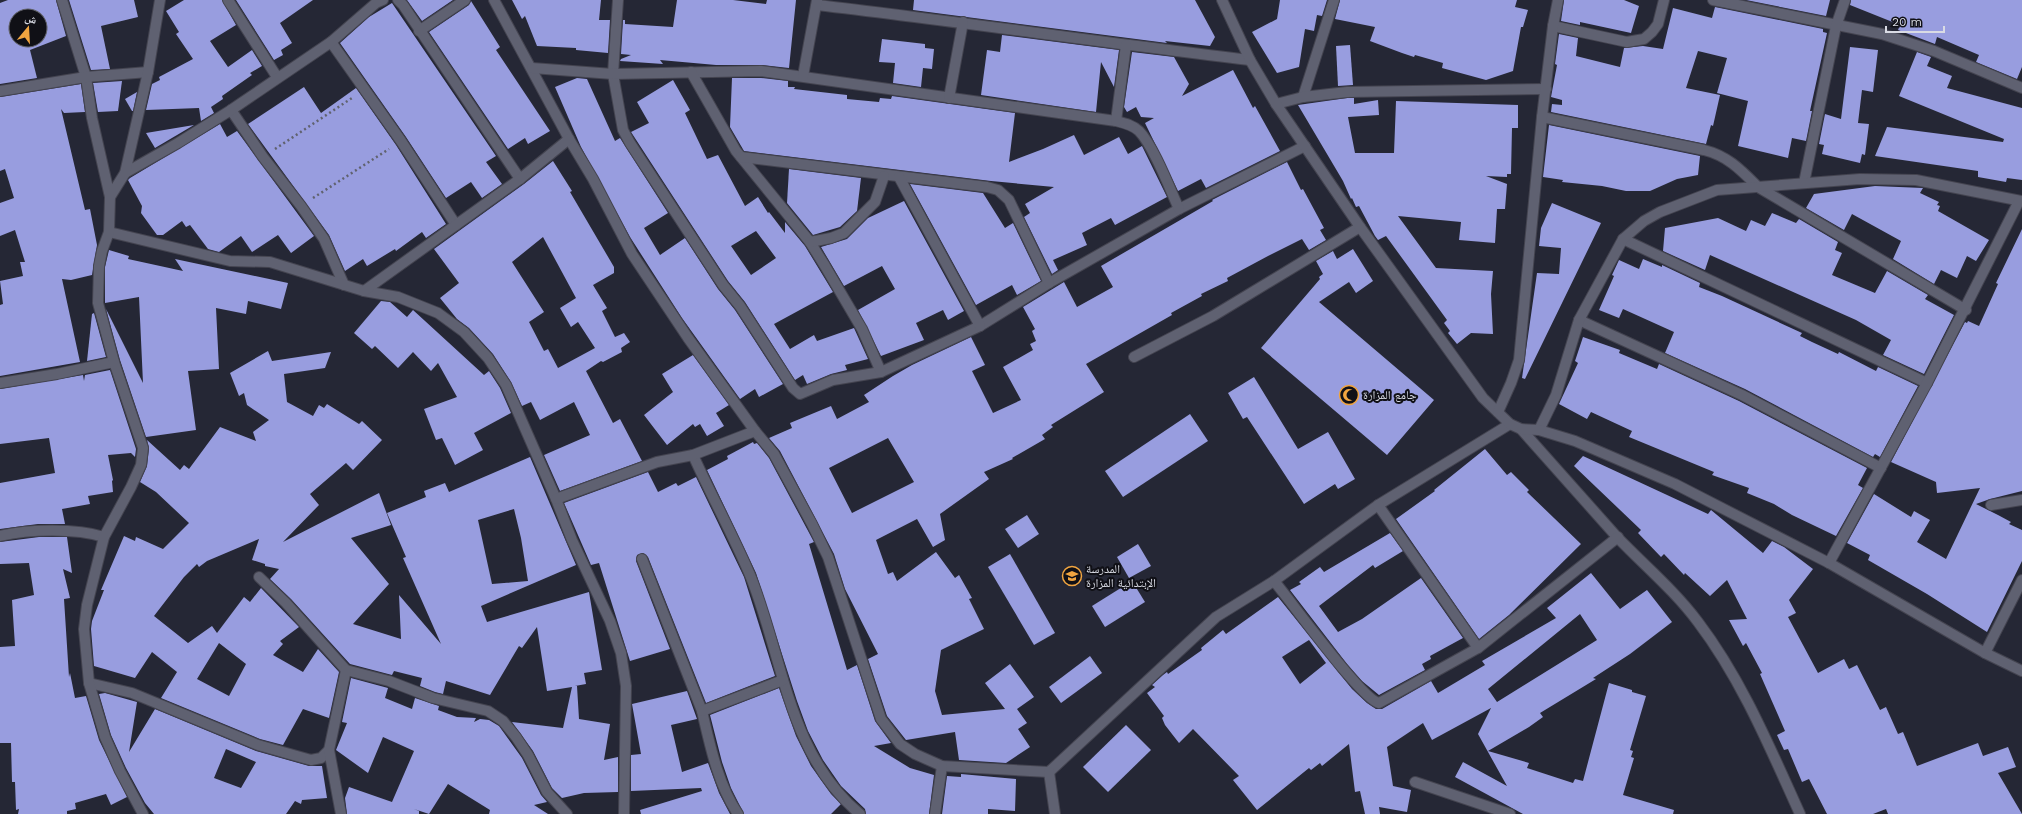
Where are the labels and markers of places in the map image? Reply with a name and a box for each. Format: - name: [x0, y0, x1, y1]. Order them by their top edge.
- mosque icon: جامع المزارة: [1338, 384, 1360, 406]
- place label: جامع المزارة: [1363, 388, 1417, 402]
- place label: المدرسة الإبتدائية المزارة: [1086, 562, 1156, 590]
- school or university icon: المدرسة الإبتدائية المزارة: [1061, 565, 1083, 587]

